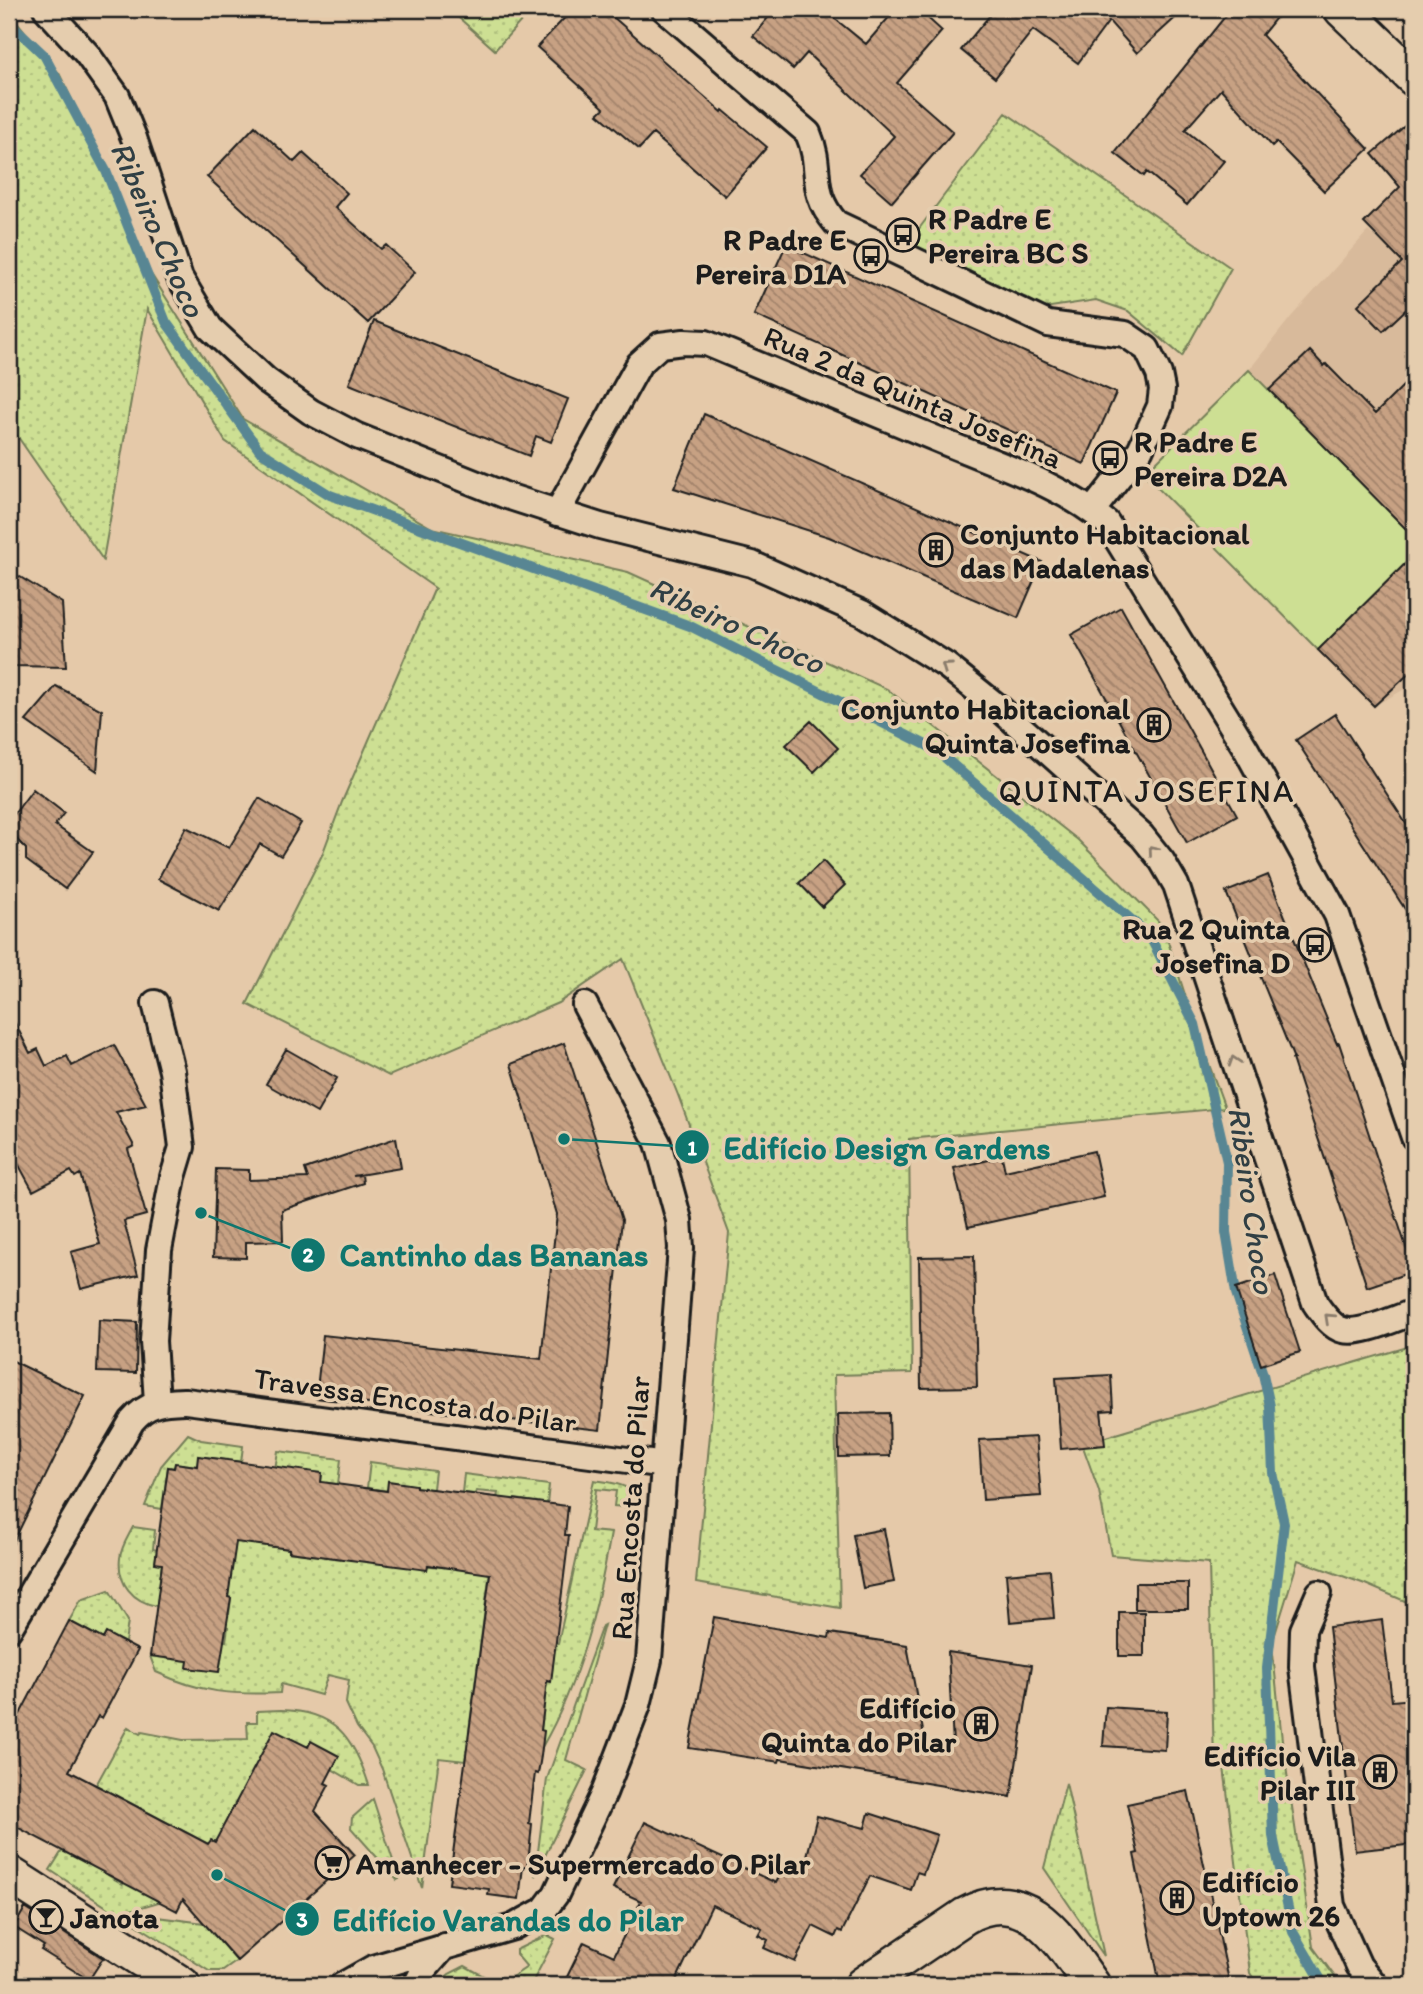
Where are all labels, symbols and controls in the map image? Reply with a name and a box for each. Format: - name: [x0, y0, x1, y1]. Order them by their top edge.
- water label: Ribeiro Choco: [102, 135, 214, 324]
- place label: R Padre E Pereira BC S: [928, 200, 1088, 271]
- bus stop icon: R Padre E Pereira BC S: [884, 216, 922, 254]
- place label: R Padre E Pereira D1A: [695, 221, 847, 292]
- bus stop icon: R Padre E Pereira D1A: [852, 237, 890, 275]
- street label: Rua 2 da Quinta Josefina: [758, 317, 1068, 477]
- place label: R Padre E Pereira D2A: [1134, 423, 1288, 494]
- bus stop icon: R Padre E Pereira D2A: [1091, 439, 1129, 477]
- place label: Conjunto Habitacional das Madalenas: [960, 515, 1250, 586]
- building icon: Conjunto Habitacional das Madalenas: [917, 531, 955, 569]
- water label: Ribeiro Choco: [644, 568, 832, 683]
- one-way arrow: [941, 662, 954, 675]
- place label: Conjunto Habitacional Quinta Josefina: [841, 690, 1131, 761]
- building icon: Conjunto Habitacional Quinta Josefina: [1135, 706, 1173, 744]
- district label: QUINTA JOSEFINA: [999, 772, 1295, 810]
- one-way arrow: [1149, 845, 1161, 858]
- place label: Rua 2 Quinta Josefina D: [1122, 910, 1290, 981]
- bus stop icon: Rua 2 Quinta Josefina D: [1296, 926, 1334, 964]
- one-way arrow: [1228, 1055, 1242, 1067]
- water label: Ribeiro Choco: [1220, 1104, 1284, 1298]
- callout: Edifício Design Gardens: [675, 1121, 1065, 1174]
- text: Edifício Design Gardens: [723, 1129, 1051, 1167]
- text: 1: [687, 1135, 697, 1160]
- callout: Cantinho das Bananas: [290, 1229, 663, 1282]
- text: Cantinho das Bananas: [340, 1236, 648, 1274]
- text: 2: [302, 1242, 314, 1267]
- one-way arrow: [1324, 1314, 1337, 1327]
- street label: Travessa Encosta do Pilar: [251, 1359, 579, 1441]
- street label: Rua Encosta do Pilar: [602, 1375, 658, 1641]
- place label: Edifício Quinta do Pilar: [761, 1689, 957, 1760]
- building icon: Edifício Quinta do Pilar: [962, 1705, 1000, 1743]
- place label: Edifício Vila Pilar III: [1204, 1737, 1356, 1808]
- building icon: Edifício Vila Pilar III: [1361, 1753, 1399, 1791]
- supermarket icon: Amanhecer - Supermercado O Pilar: [313, 1844, 351, 1882]
- place label: Amanhecer - Supermercado O Pilar: [355, 1845, 811, 1882]
- place label: Edifício Uptown 26: [1202, 1863, 1340, 1934]
- building icon: Edifício Uptown 26: [1158, 1879, 1196, 1917]
- callout: Edifício Varandas do Pilar: [284, 1893, 697, 1946]
- bar icon: Janota: [27, 1898, 65, 1936]
- place label: Janota: [69, 1899, 159, 1936]
- text: Edifício Varandas do Pilar: [332, 1901, 685, 1939]
- text: 3: [296, 1907, 308, 1932]

